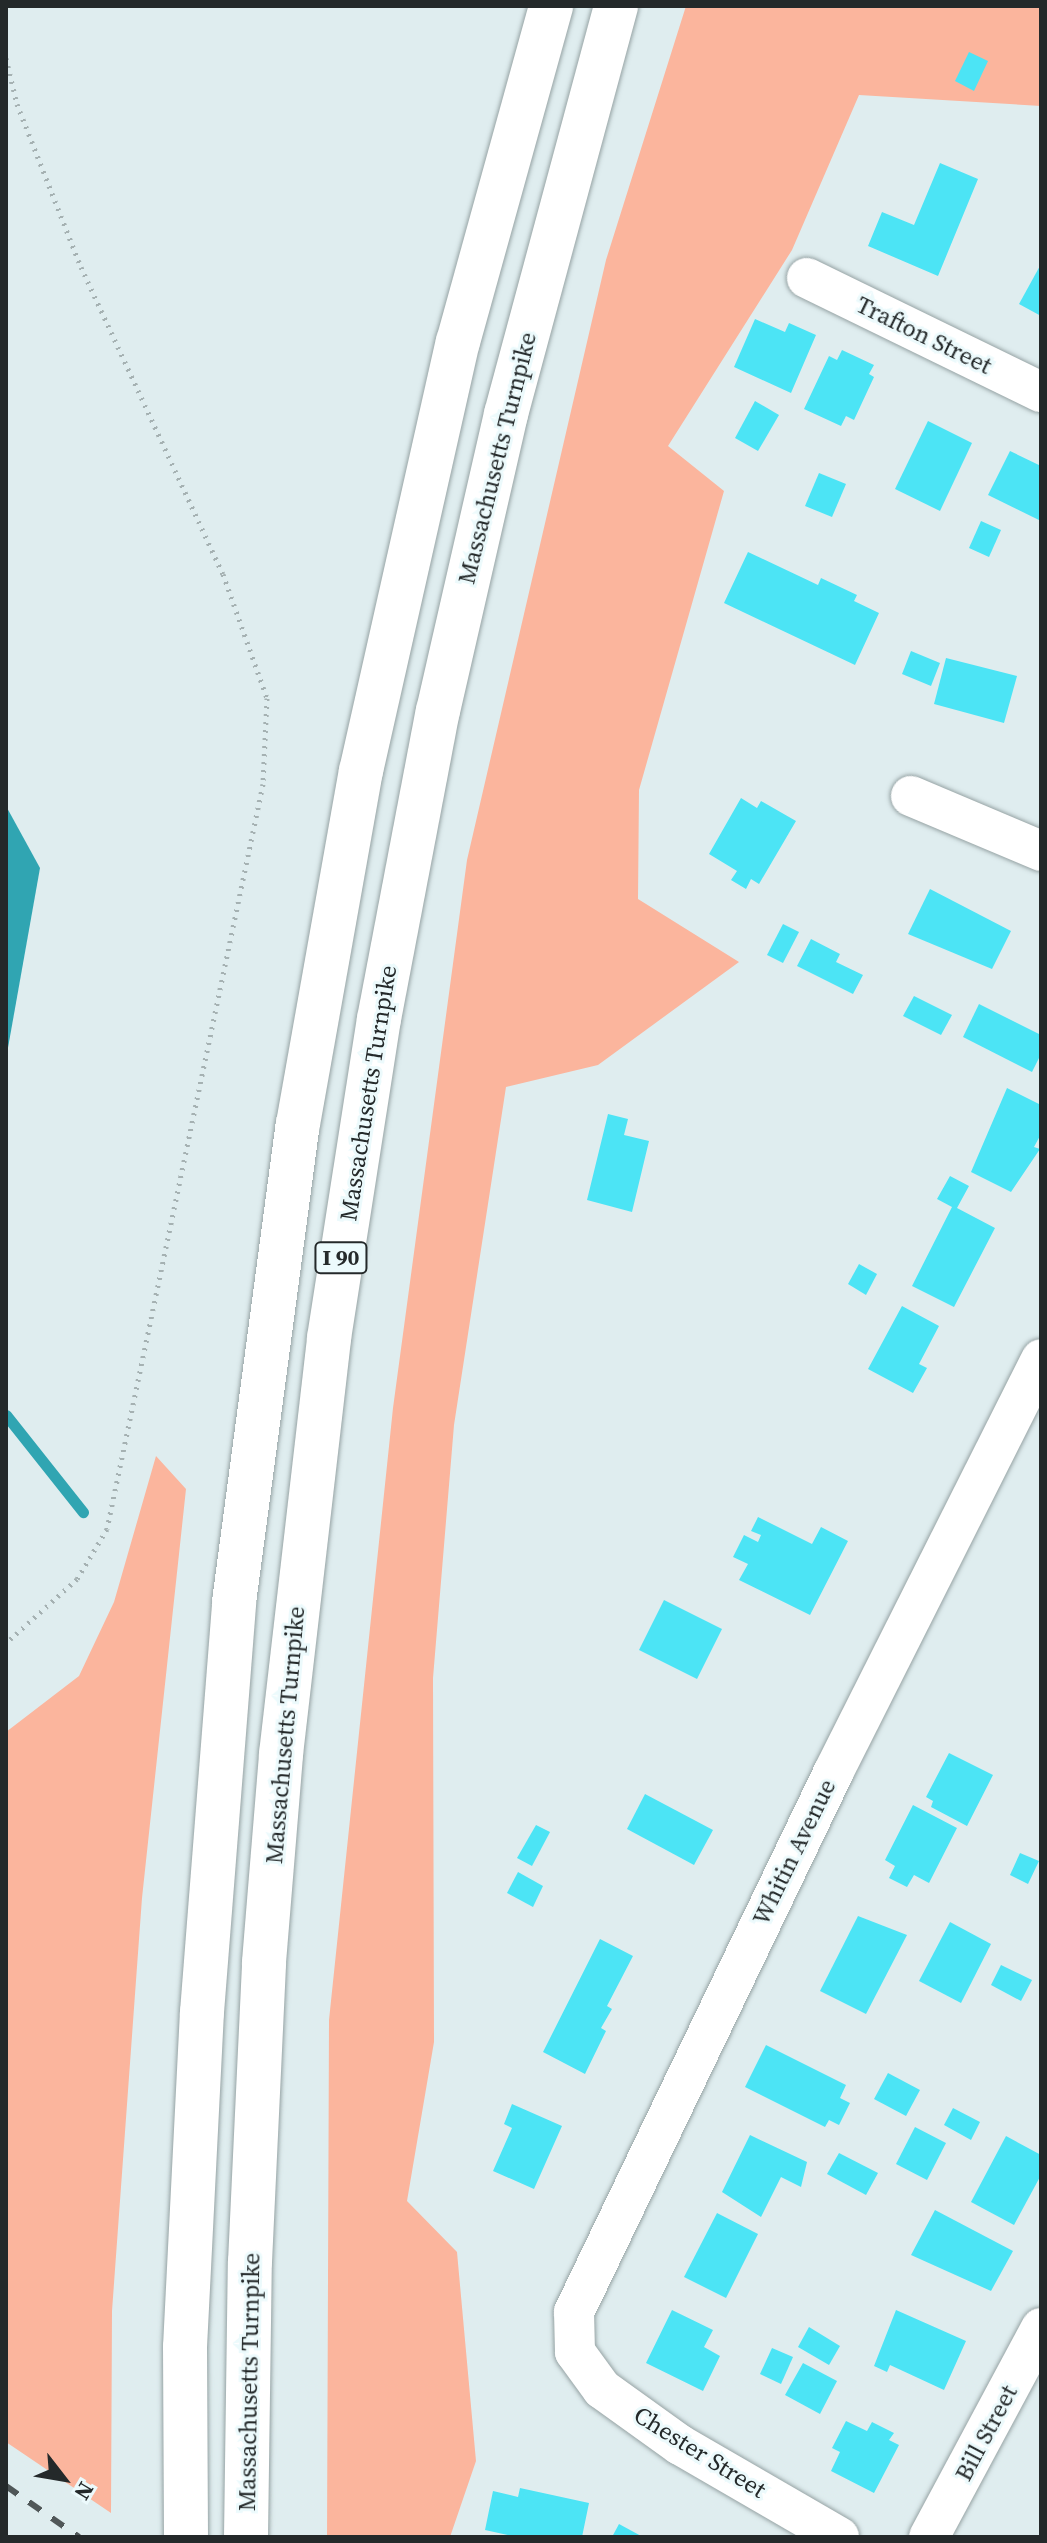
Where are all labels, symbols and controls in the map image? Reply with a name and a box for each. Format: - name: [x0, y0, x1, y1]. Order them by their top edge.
- street label: Trafton Street: [852, 290, 996, 380]
- street label: Massachusetts Turnpike: [452, 329, 542, 587]
- street label: Massachusetts Turnpike: [334, 963, 402, 1223]
- road number: I 90: [313, 1240, 369, 1276]
- street label: Massachusetts Turnpike: [259, 1605, 311, 1865]
- street label: Whitin Avenue: [746, 1774, 842, 1930]
- street label: Massachusetts Turnpike: [232, 2252, 266, 2512]
- street label: Bill Street: [949, 2380, 1023, 2486]
- street label: Chester Street: [629, 2400, 771, 2504]
- north arrow: [24, 2439, 104, 2519]
- text: N: [68, 2477, 102, 2506]

